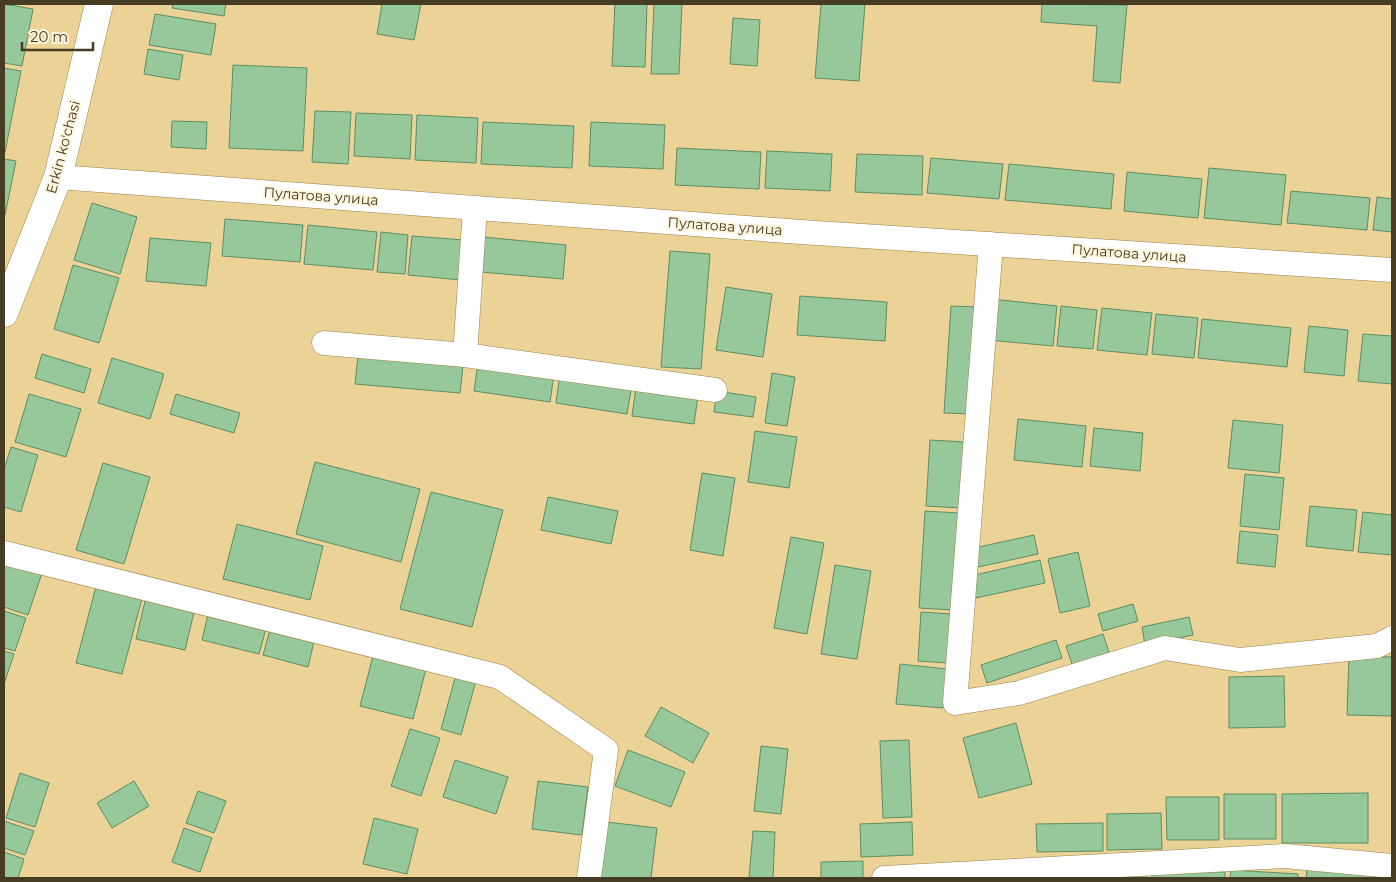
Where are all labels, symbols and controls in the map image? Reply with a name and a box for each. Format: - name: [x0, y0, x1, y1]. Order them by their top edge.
- scale bar: [22, 20, 94, 52]
- text: 20 m: [30, 27, 68, 46]
- street label: Erkin ko'chasi: [42, 99, 84, 195]
- street label: Пулатова улица: [263, 183, 379, 209]
- street label: Пулатова улица: [667, 213, 783, 239]
- street label: Пулатова улица: [1071, 240, 1187, 266]

